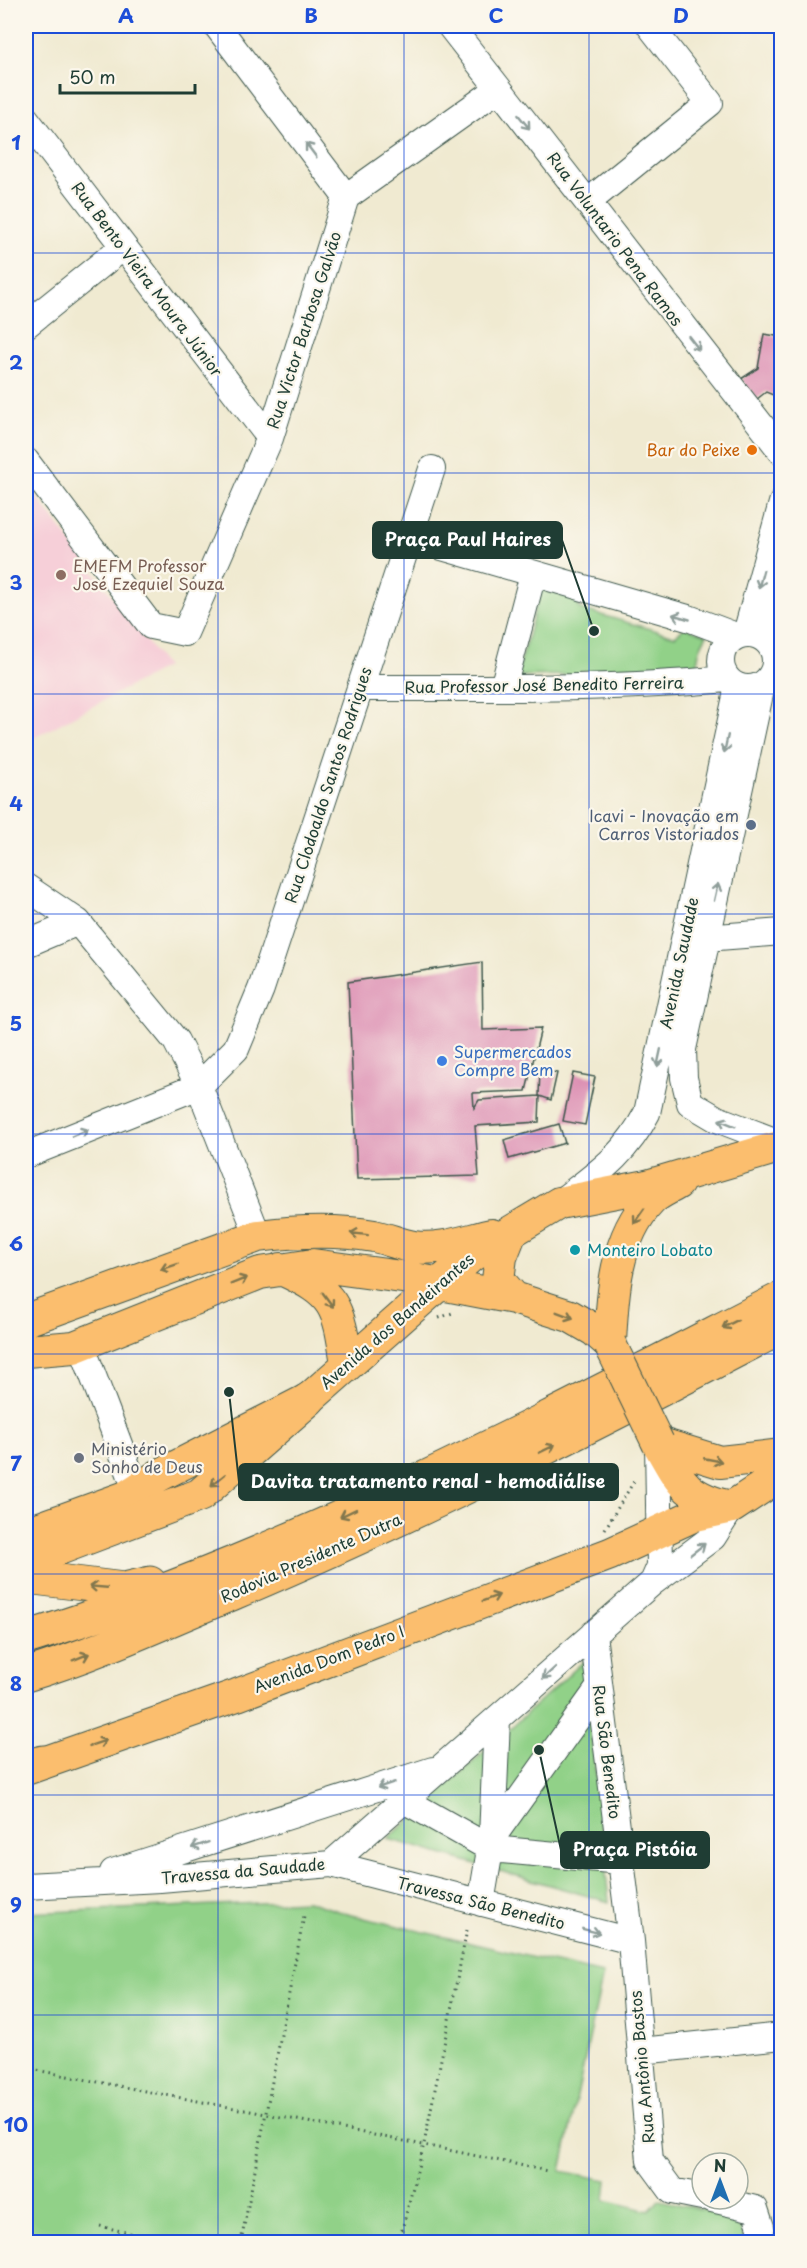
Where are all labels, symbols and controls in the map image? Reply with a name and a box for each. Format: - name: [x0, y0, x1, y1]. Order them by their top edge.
- text: A: [118, 0, 134, 30]
- text: B: [304, 0, 318, 30]
- text: C: [488, 0, 504, 30]
- text: D: [673, 0, 689, 30]
- scale bar: [60, 57, 195, 95]
- text: 50 m: [69, 63, 116, 90]
- one-way arrow: [518, 113, 531, 129]
- text: 1: [11, 127, 21, 157]
- one-way arrow: [305, 143, 318, 159]
- street label: Rua Voluntario Pena Ramos: [542, 146, 689, 330]
- street label: Rua Bento Vieira Moura Júnior: [66, 176, 229, 381]
- street label: Rua Victor Barbosa Galvão: [260, 228, 346, 431]
- one-way arrow: [688, 334, 701, 350]
- text: 2: [9, 347, 23, 377]
- place label: Bar do Peixe: [647, 437, 740, 461]
- marker: Bar do Peixe: [745, 443, 759, 457]
- callout: Praça Paul Haires: [373, 522, 562, 558]
- text: Praça Paul Haires: [385, 525, 552, 552]
- place label: EMEFM Professor José Ezequiel Souza: [73, 553, 224, 595]
- text: 3: [9, 567, 23, 597]
- marker: EMEFM Professor José Ezequiel Souza: [54, 568, 68, 582]
- one-way arrow: [754, 570, 766, 589]
- one-way arrow: [672, 611, 691, 622]
- street label: Rua Clodoaldo Santos Rodrigues: [277, 663, 377, 906]
- street label: Rua Professor José Benedito Ferreira: [404, 670, 684, 698]
- one-way arrow: [720, 734, 731, 753]
- text: 4: [9, 788, 23, 818]
- place label: Icavi - Inovação em Carros Vistoriados: [589, 803, 739, 845]
- marker: Icavi - Inovação em Carros Vistoriados: [744, 818, 758, 832]
- one-way arrow: [711, 882, 722, 902]
- street label: Avenida Saudade: [652, 895, 704, 1031]
- text: 5: [10, 1008, 22, 1038]
- place label: Supermercados Compre Bem: [454, 1039, 571, 1081]
- one-way arrow: [653, 1048, 664, 1067]
- marker: Supermercados Compre Bem: [435, 1054, 449, 1068]
- one-way arrow: [718, 1117, 737, 1128]
- one-way arrow: [70, 1127, 89, 1138]
- one-way arrow: [633, 1208, 645, 1224]
- text: 6: [9, 1228, 23, 1258]
- one-way arrow: [349, 1229, 369, 1240]
- place label: Monteiro Lobato: [587, 1237, 713, 1261]
- marker: Monteiro Lobato: [568, 1243, 582, 1257]
- street label: Avenida dos Bandeirantes: [314, 1247, 479, 1394]
- one-way arrow: [160, 1263, 179, 1274]
- one-way arrow: [230, 1275, 248, 1286]
- one-way arrow: [322, 1291, 334, 1307]
- one-way arrow: [555, 1310, 574, 1321]
- one-way arrow: [721, 1319, 739, 1331]
- place label: Ministério Sonho de Deus: [91, 1436, 203, 1478]
- one-way arrow: [537, 1442, 555, 1454]
- text: 7: [10, 1448, 22, 1478]
- marker: Ministério Sonho de Deus: [72, 1451, 86, 1465]
- one-way arrow: [703, 1455, 723, 1466]
- callout: Davita tratamento renal - hemodiálise: [239, 1464, 618, 1500]
- text: Davita tratamento renal - hemodiálise: [251, 1467, 605, 1494]
- one-way arrow: [211, 1473, 227, 1486]
- street label: Rodovia Presidente Dutra: [216, 1506, 405, 1608]
- one-way arrow: [339, 1508, 357, 1520]
- one-way arrow: [689, 1542, 705, 1555]
- one-way arrow: [88, 1581, 108, 1592]
- one-way arrow: [481, 1591, 500, 1602]
- street label: Avenida Dom Pedro I: [250, 1618, 408, 1698]
- one-way arrow: [71, 1651, 90, 1662]
- one-way arrow: [542, 1666, 557, 1680]
- text: 8: [10, 1668, 22, 1698]
- street label: Rua São Benedito: [588, 1684, 628, 1820]
- one-way arrow: [88, 1736, 107, 1747]
- one-way arrow: [377, 1780, 396, 1791]
- callout: Praça Pistóia: [561, 1832, 709, 1868]
- text: Praça Pistóia: [573, 1835, 697, 1862]
- one-way arrow: [191, 1840, 210, 1851]
- street label: Travessa da Saudade: [160, 1851, 326, 1889]
- street label: Travessa São Benedito: [395, 1870, 568, 1935]
- text: 9: [10, 1889, 22, 1919]
- one-way arrow: [581, 1926, 600, 1938]
- street label: Rua Antônio Bastos: [622, 1990, 660, 2145]
- text: 10: [4, 2109, 28, 2139]
- north arrow: [690, 2151, 750, 2211]
- text: N: [714, 2153, 726, 2177]

